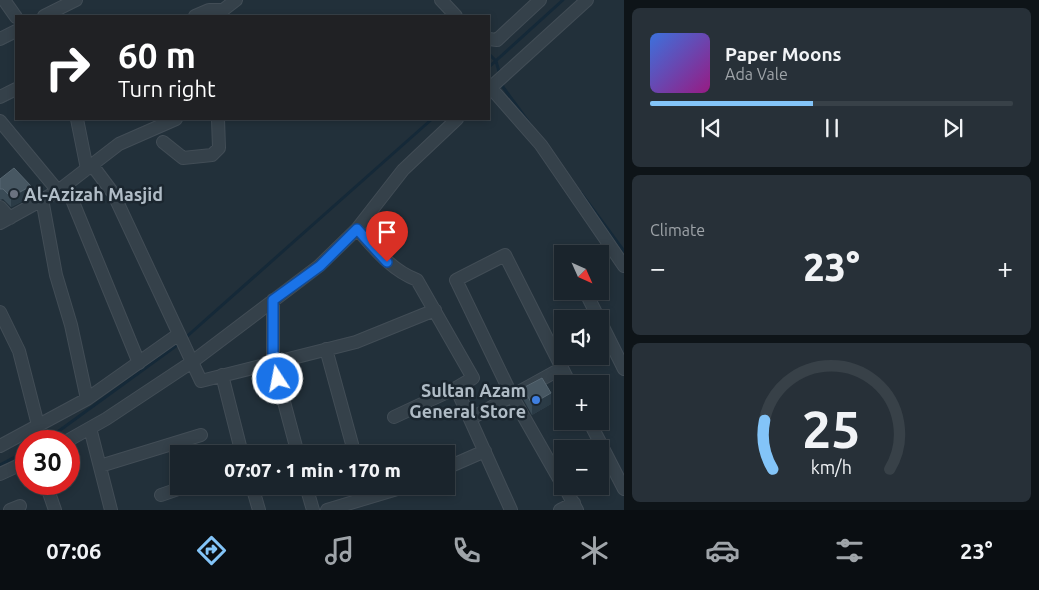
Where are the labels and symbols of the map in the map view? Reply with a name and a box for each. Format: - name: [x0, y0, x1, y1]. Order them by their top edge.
- place label: Al-Azizah Masjid: [24, 184, 163, 204]
- marker: Al-Azizah Masjid: [8, 188, 20, 200]
- pin: [366, 211, 408, 262]
- north arrow: [554, 245, 609, 300]
- position arrow: [251, 352, 303, 404]
- place label: Sultan Azam General Store: [409, 380, 526, 421]
- marker: Sultan Azam General Store: [530, 394, 542, 406]
- speed limit sign: 30: [15, 430, 80, 495]

